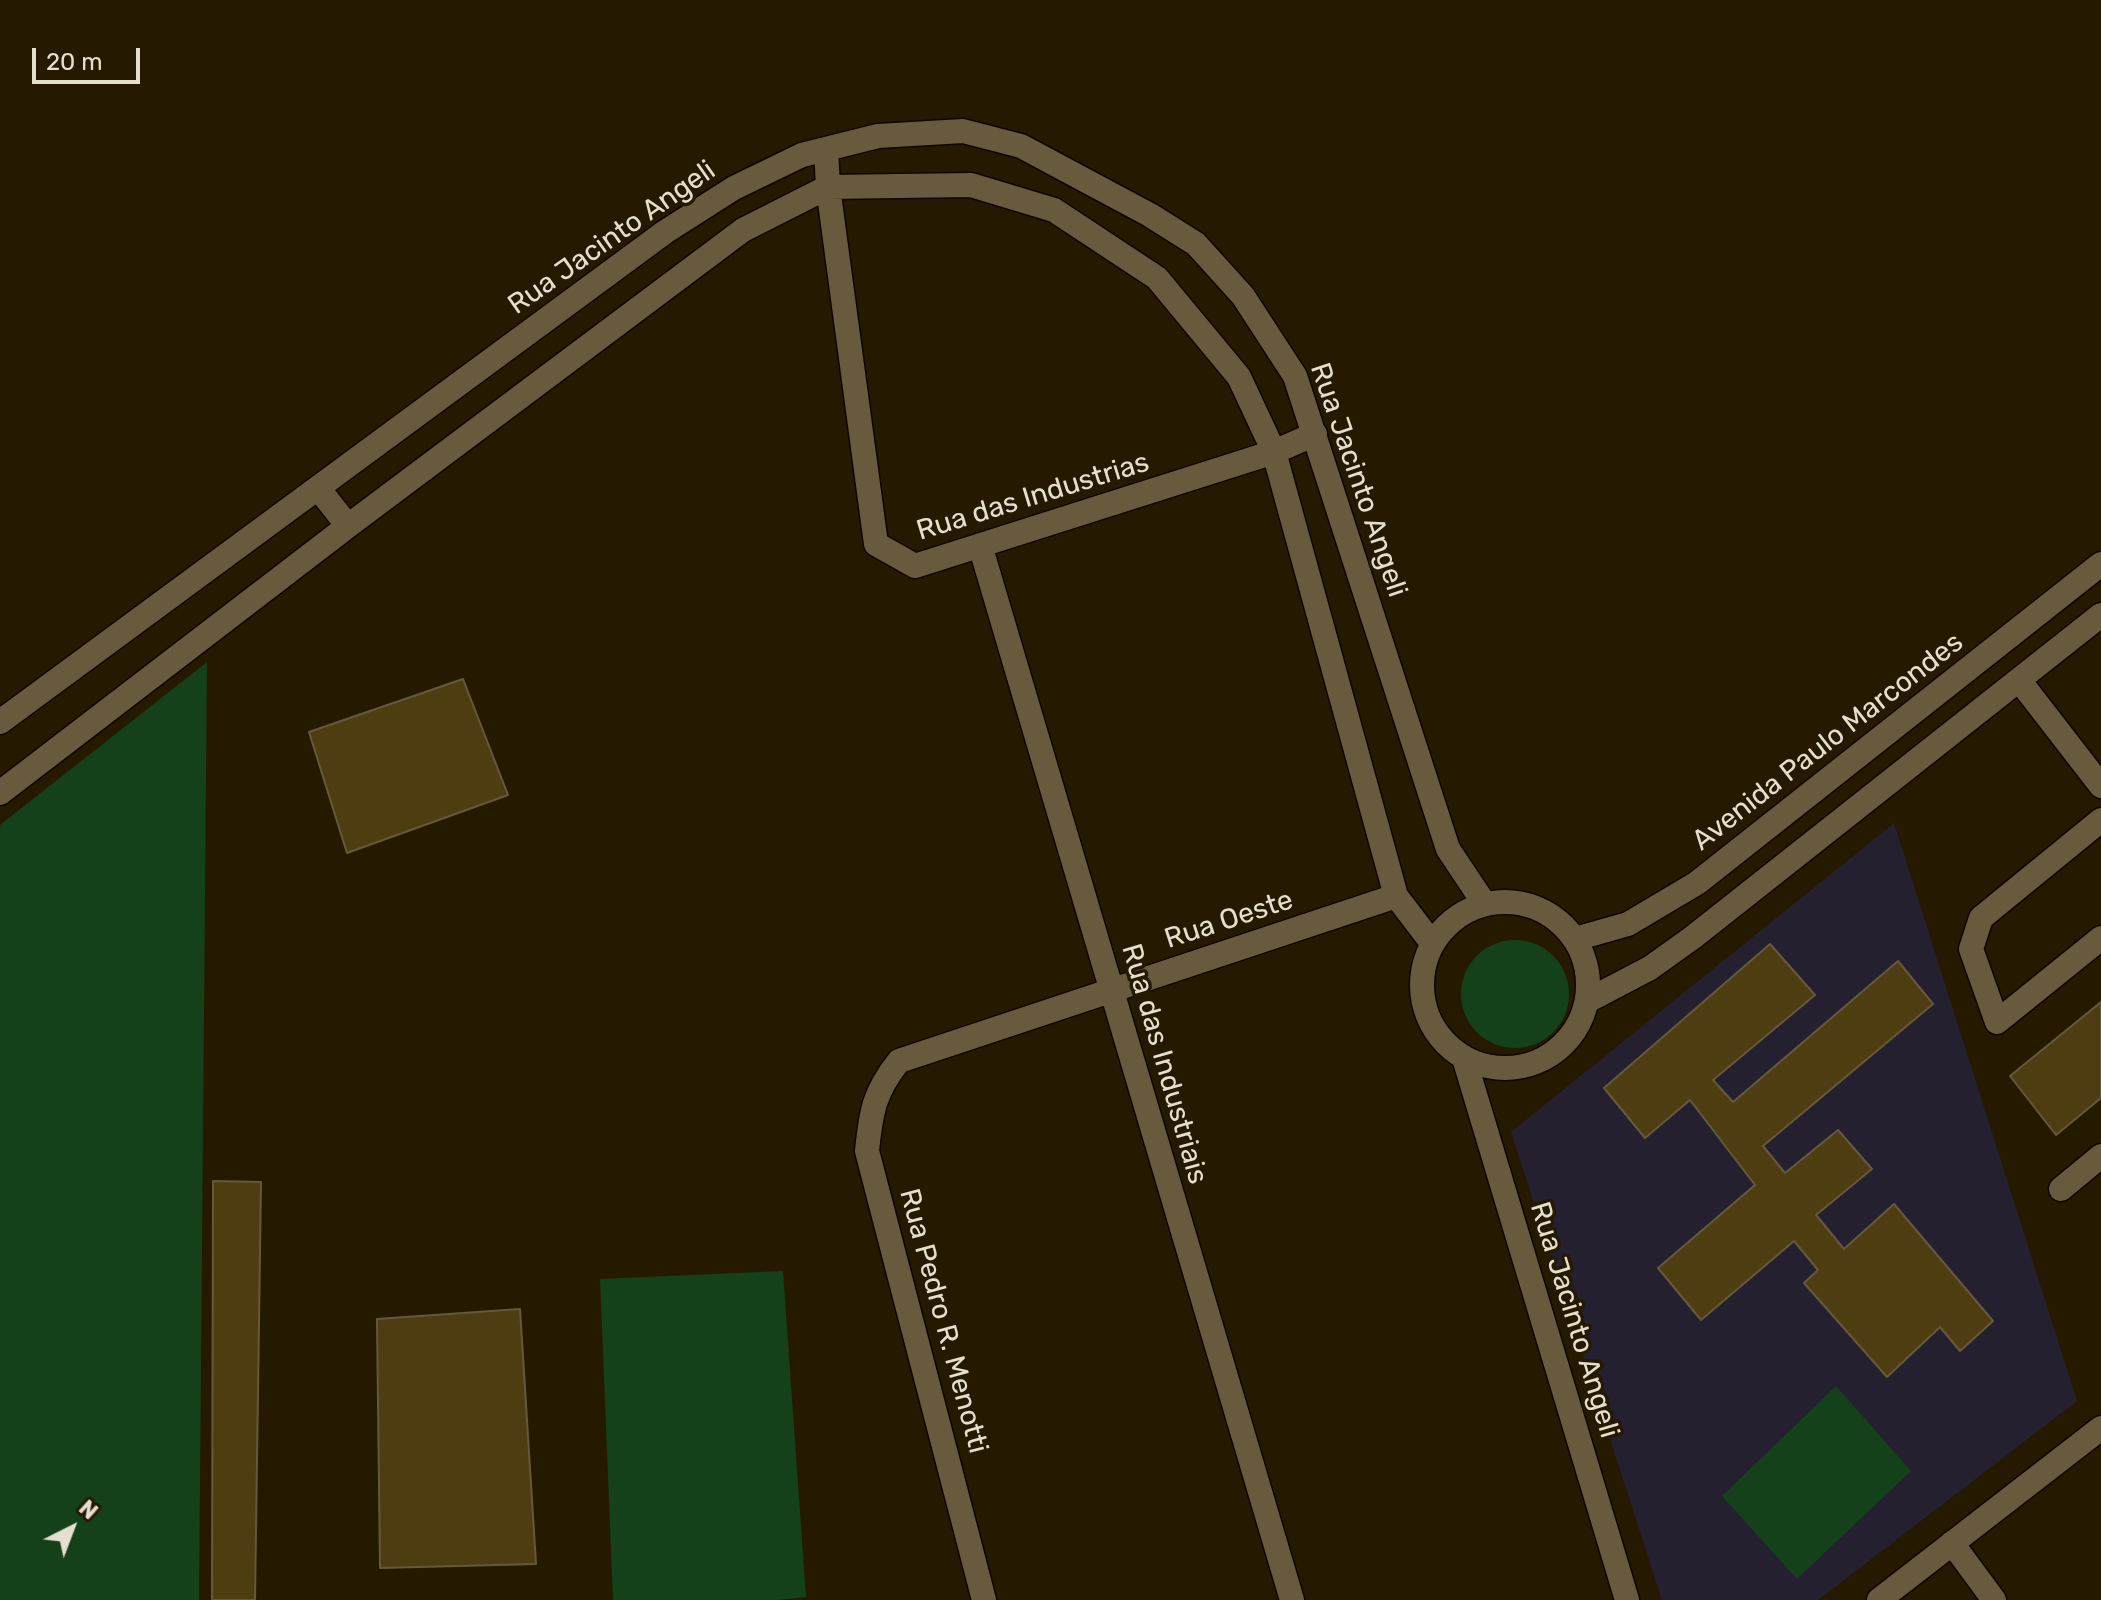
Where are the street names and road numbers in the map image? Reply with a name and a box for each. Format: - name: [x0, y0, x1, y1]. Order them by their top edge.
- street label: Rua Jacinto Angeli: [502, 154, 722, 322]
- street label: Rua Jacinto Angeli: [1302, 359, 1414, 601]
- street label: Rua das Industrias: [913, 446, 1153, 548]
- street label: Avenida Paulo Marcondes: [1686, 626, 1970, 858]
- street label: Rua Oeste: [1161, 883, 1297, 957]
- street label: Rua das Industriais: [1114, 940, 1214, 1188]
- street label: Rua Pedro R. Menotti: [891, 1185, 995, 1457]
- street label: Rua Jacinto Angeli: [1522, 1198, 1626, 1442]

